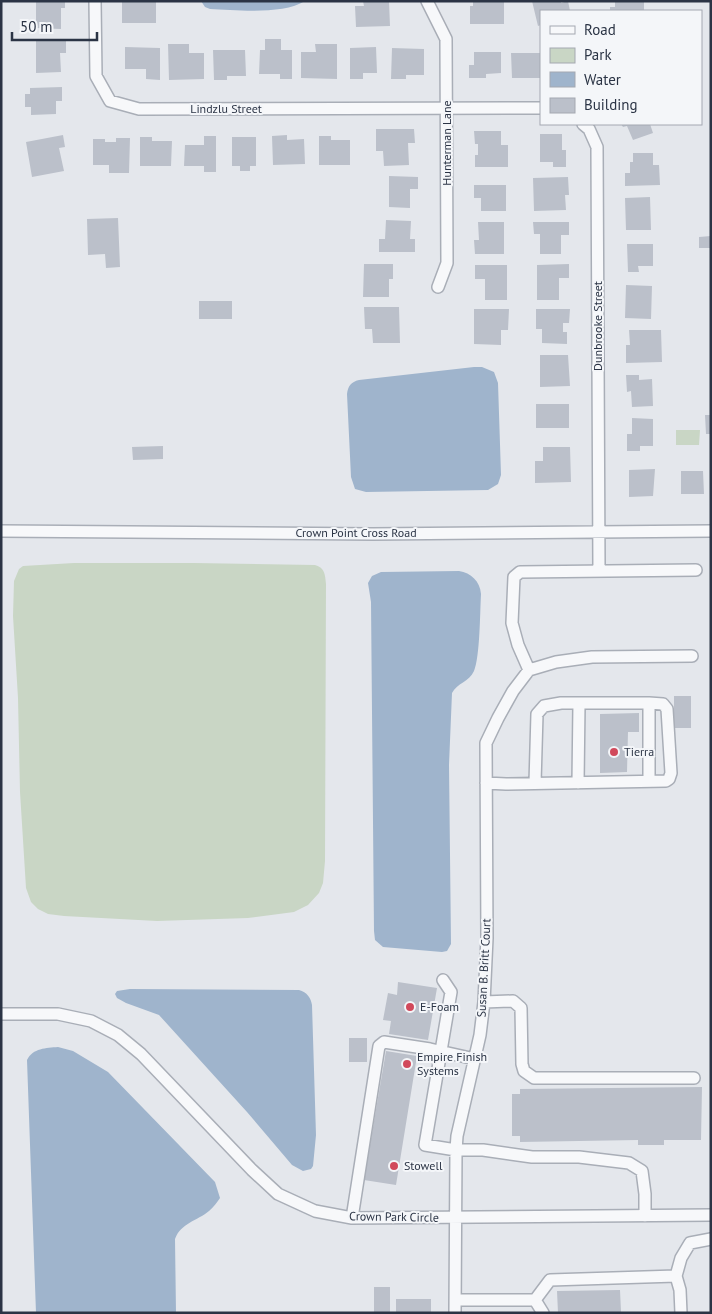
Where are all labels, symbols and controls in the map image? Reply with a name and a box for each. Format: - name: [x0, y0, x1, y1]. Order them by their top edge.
- scale bar: [12, 10, 98, 42]
- legend: [540, 10, 702, 125]
- text: 50 m: [20, 17, 53, 36]
- text: Road: [584, 20, 616, 39]
- text: Park: [584, 45, 612, 64]
- text: Water: [584, 70, 621, 89]
- text: Building: [584, 95, 638, 114]
- street label: Hunterman Lane: [439, 100, 454, 186]
- street label: Lindzlu Street: [190, 101, 262, 116]
- street label: Dunbrooke Street: [590, 281, 605, 371]
- street label: Crown Point Cross Road: [295, 525, 417, 540]
- place label: Tierra: [624, 744, 654, 759]
- marker: Tierra: [608, 746, 620, 758]
- street label: Susan B. Britt Court: [473, 918, 494, 1018]
- place label: E-Foam: [420, 999, 459, 1014]
- marker: E-Foam: [404, 1001, 416, 1013]
- place label: Empire Finish Systems: [417, 1049, 487, 1078]
- marker: Empire Finish Systems: [401, 1058, 413, 1070]
- place label: Stowell: [404, 1158, 443, 1173]
- marker: Stowell: [388, 1160, 400, 1172]
- street label: Crown Park Circle: [349, 1208, 439, 1225]

